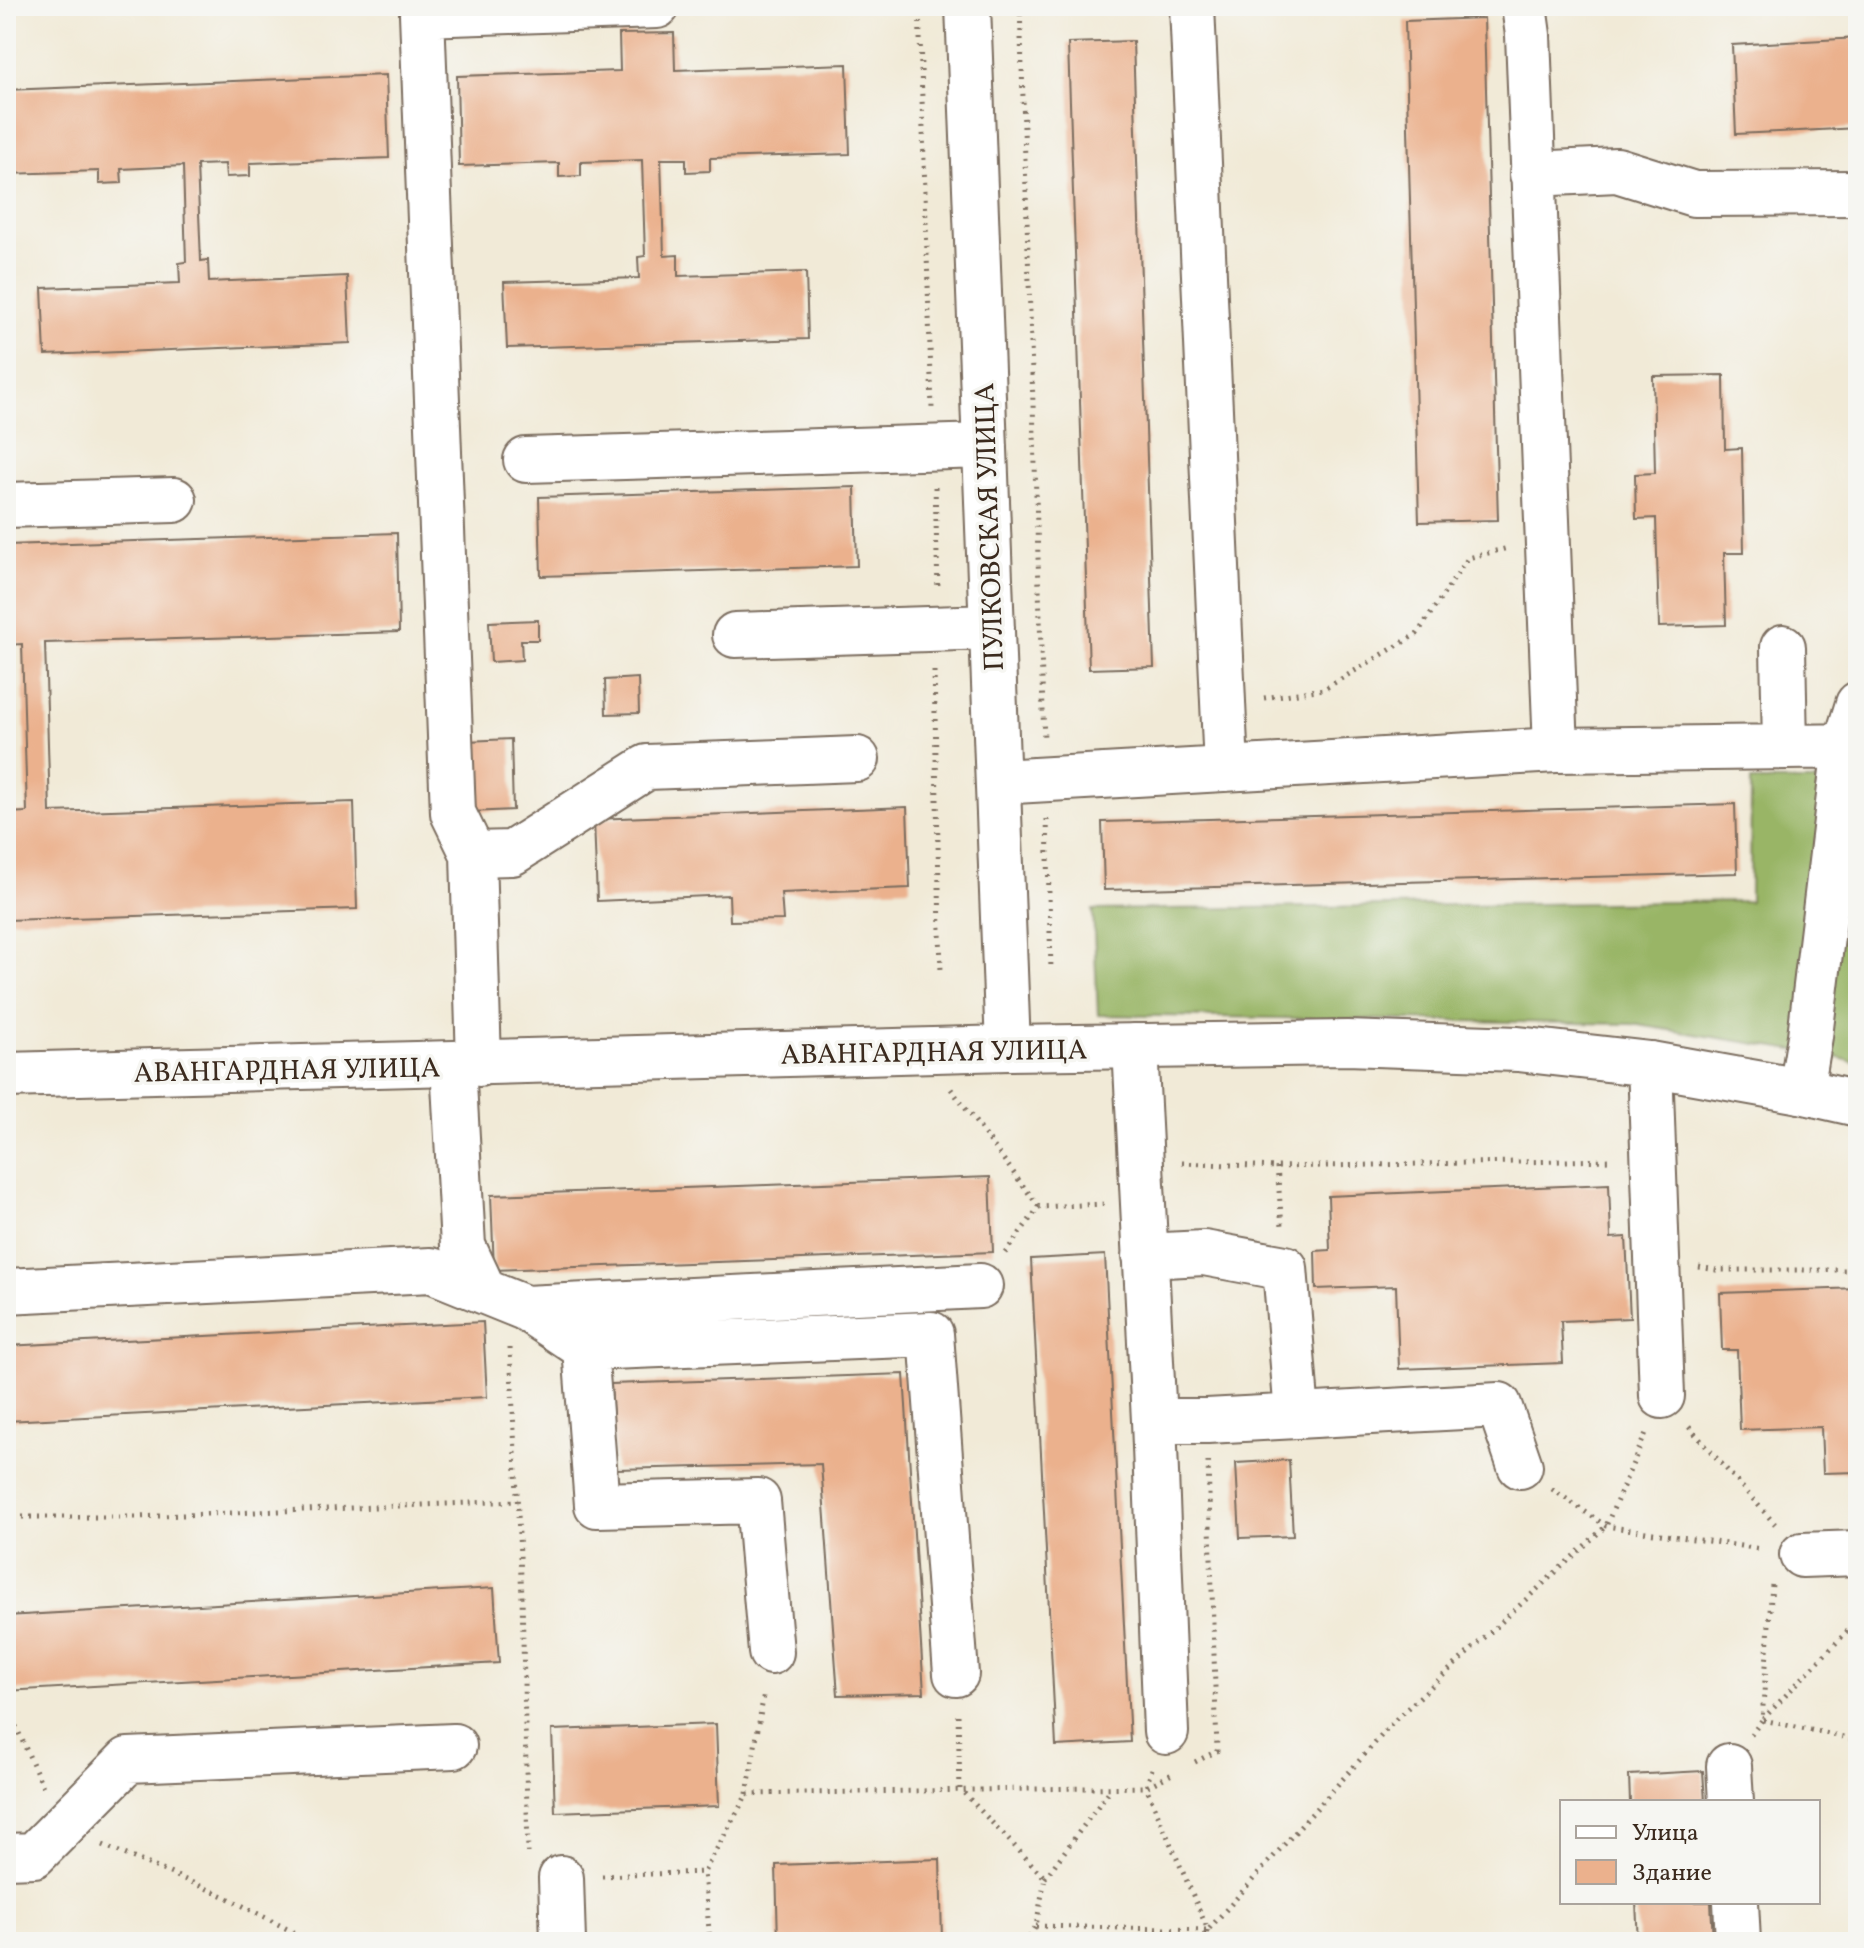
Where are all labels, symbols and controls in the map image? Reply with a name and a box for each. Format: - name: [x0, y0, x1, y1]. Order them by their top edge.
- street label: ПУЛКОВСКАЯ УЛИЦА: [966, 382, 1015, 672]
- street label: АВАНГАРДНАЯ УЛИЦА: [780, 1031, 1088, 1076]
- street label: АВАНГАРДНАЯ УЛИЦА: [133, 1049, 441, 1094]
- legend: [1560, 1800, 1820, 1904]
- text: Улица: [1632, 1817, 1699, 1851]
- text: Здание: [1632, 1857, 1712, 1891]

